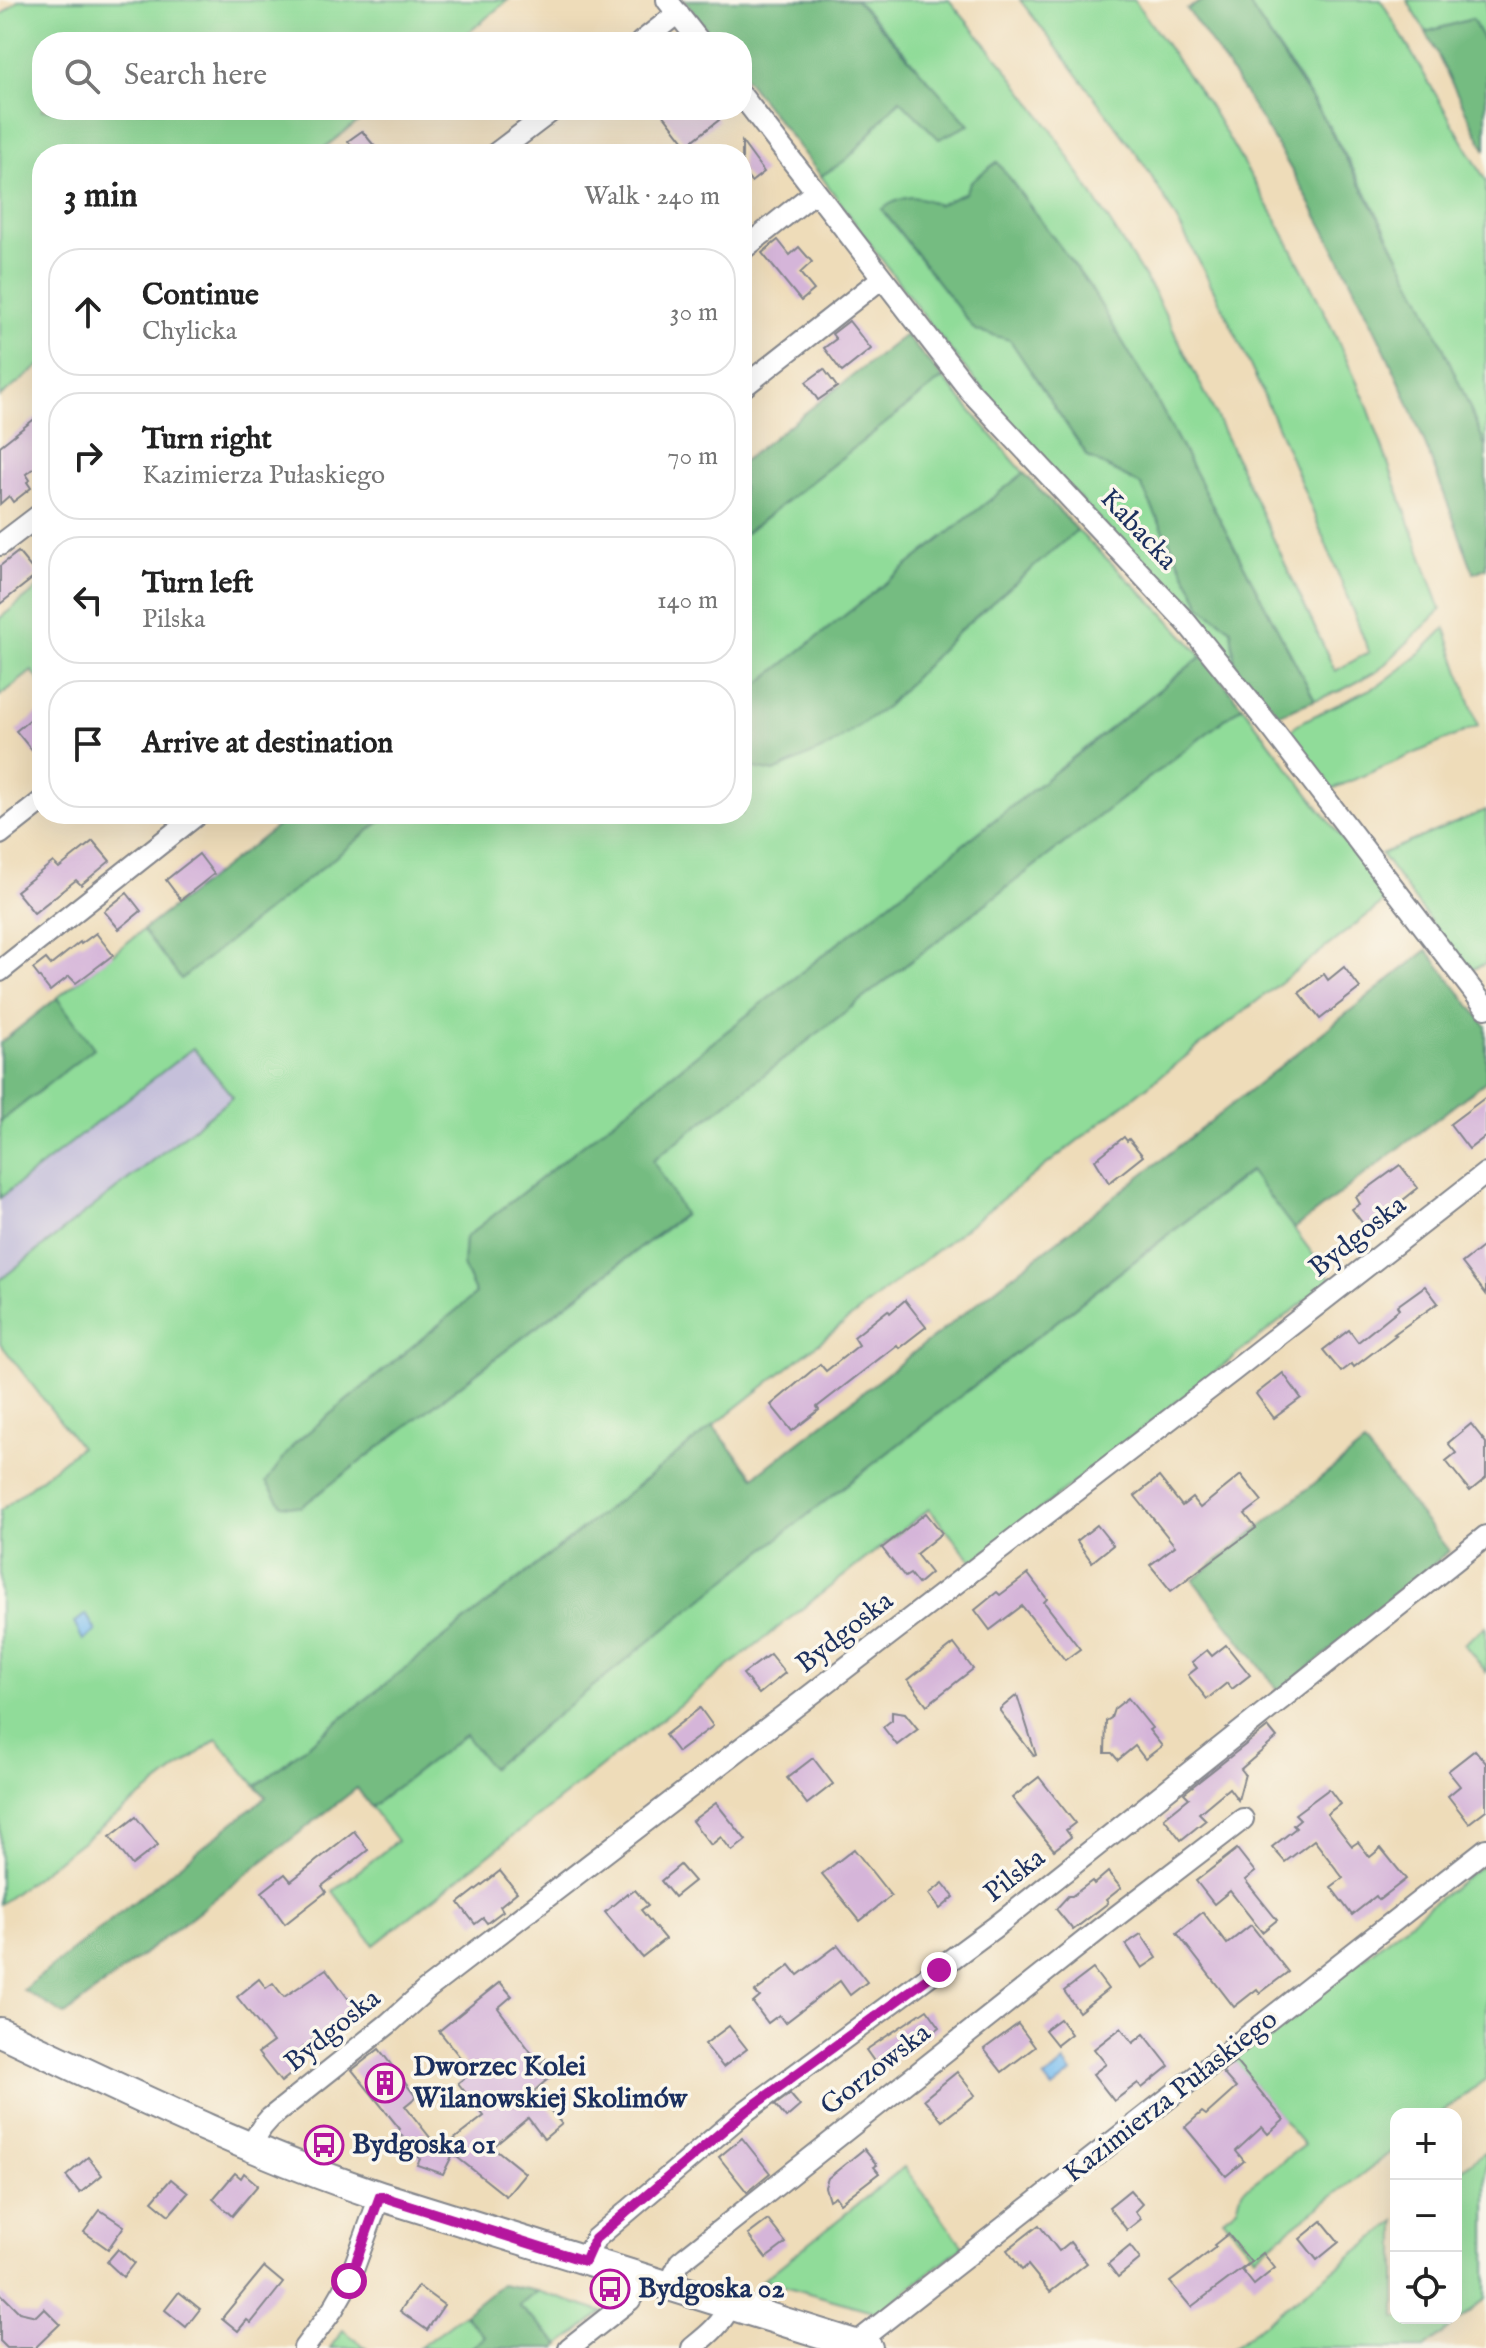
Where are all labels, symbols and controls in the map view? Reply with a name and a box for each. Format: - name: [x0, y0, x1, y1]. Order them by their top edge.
- search box: [32, 32, 752, 120]
- icon: search: [60, 54, 104, 98]
- text: Search here: [124, 57, 267, 95]
- text: 3 min: [64, 175, 138, 218]
- text: Walk · 240 m: [584, 180, 720, 213]
- text: Continue: [142, 277, 259, 315]
- icon: ahead: [66, 290, 110, 334]
- text: 30 m: [670, 296, 718, 329]
- text: Chylicka: [142, 315, 237, 348]
- text: Turn right: [142, 421, 272, 459]
- icon: right: [66, 434, 110, 478]
- text: 70 m: [667, 440, 718, 473]
- text: Kazimierza Pułaskiego: [142, 459, 385, 492]
- street label: Kabacka: [1092, 482, 1185, 579]
- text: Turn left: [142, 565, 253, 603]
- icon: left: [66, 578, 110, 622]
- text: 140 m: [657, 584, 718, 617]
- text: Pilska: [142, 603, 205, 636]
- icon: arrive: [66, 722, 110, 766]
- text: Arrive at destination: [142, 725, 393, 763]
- street label: Bydgoska: [1302, 1188, 1414, 1286]
- street label: Bydgoska: [789, 1584, 901, 1682]
- street label: Pilska: [977, 1841, 1053, 1911]
- route end: [921, 1952, 957, 1988]
- street label: Bydgoska: [278, 1981, 389, 2080]
- street label: Kazimierza Pułaskiego: [1057, 2003, 1285, 2191]
- street label: Gorzowska: [814, 2015, 939, 2124]
- place label: Dworzec Kolei Wilanowskiej Skolimów: [412, 2050, 688, 2117]
- building icon: Dworzec Kolei Wilanowskiej Skolimów: [364, 2062, 406, 2104]
- map controls: [1390, 2108, 1462, 2324]
- button: +: [1390, 2108, 1462, 2180]
- bus stop icon: Bydgoska 01: [303, 2124, 345, 2166]
- place label: Bydgoska 01: [352, 2128, 496, 2163]
- button: −: [1390, 2180, 1462, 2252]
- button: locate: [1390, 2252, 1462, 2324]
- route start: [331, 2263, 367, 2299]
- bus stop icon: Bydgoska 02: [589, 2268, 631, 2310]
- place label: Bydgoska 02: [638, 2272, 785, 2307]

